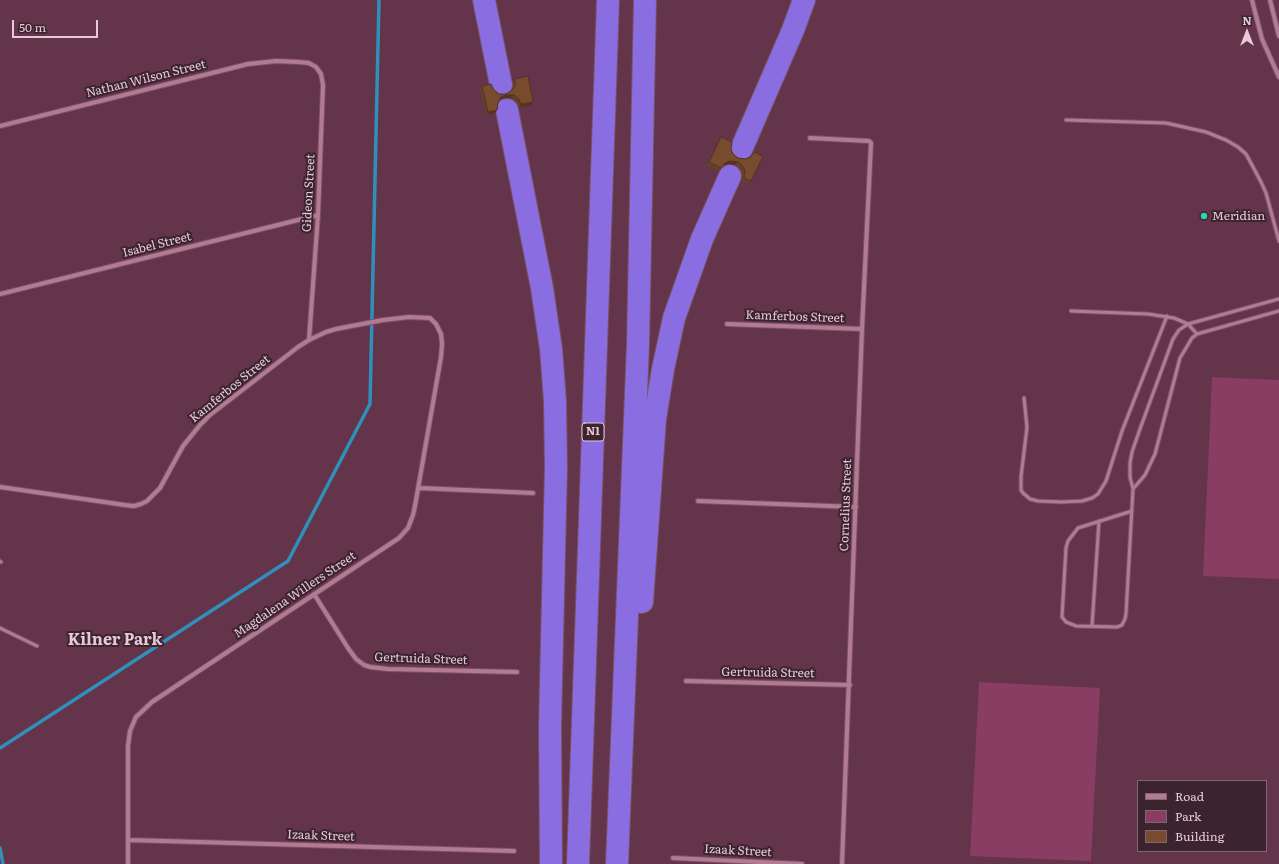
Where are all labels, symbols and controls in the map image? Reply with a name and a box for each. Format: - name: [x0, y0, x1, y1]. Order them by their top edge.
- scale bar: [14, 12, 100, 38]
- north arrow: [1227, 12, 1267, 52]
- text: N: [1242, 12, 1252, 28]
- text: 50 m: [19, 18, 46, 36]
- street label: Nathan Wilson Street: [85, 57, 207, 101]
- street label: Gideon Street: [300, 154, 318, 232]
- place label: Meridian: [1212, 209, 1265, 223]
- marker: Meridian: [1199, 211, 1209, 221]
- street label: Isabel Street: [121, 229, 193, 261]
- street label: Kamferbos Street: [745, 308, 845, 326]
- street label: Kamferbos Street: [187, 352, 273, 426]
- road number: N1: [582, 423, 604, 441]
- street label: Cornelius Street: [837, 458, 855, 552]
- street label: Magdalena Willers Street: [231, 549, 359, 641]
- district label: Kilner Park: [68, 630, 162, 650]
- street label: Gertruida Street: [374, 650, 468, 668]
- street label: Gertruida Street: [721, 665, 815, 681]
- legend: [1137, 780, 1267, 852]
- text: Road: [1175, 787, 1204, 805]
- text: Park: [1175, 807, 1201, 825]
- text: Building: [1175, 827, 1224, 845]
- street label: Izaak Street: [287, 828, 355, 844]
- street label: Izaak Street: [704, 842, 772, 860]

